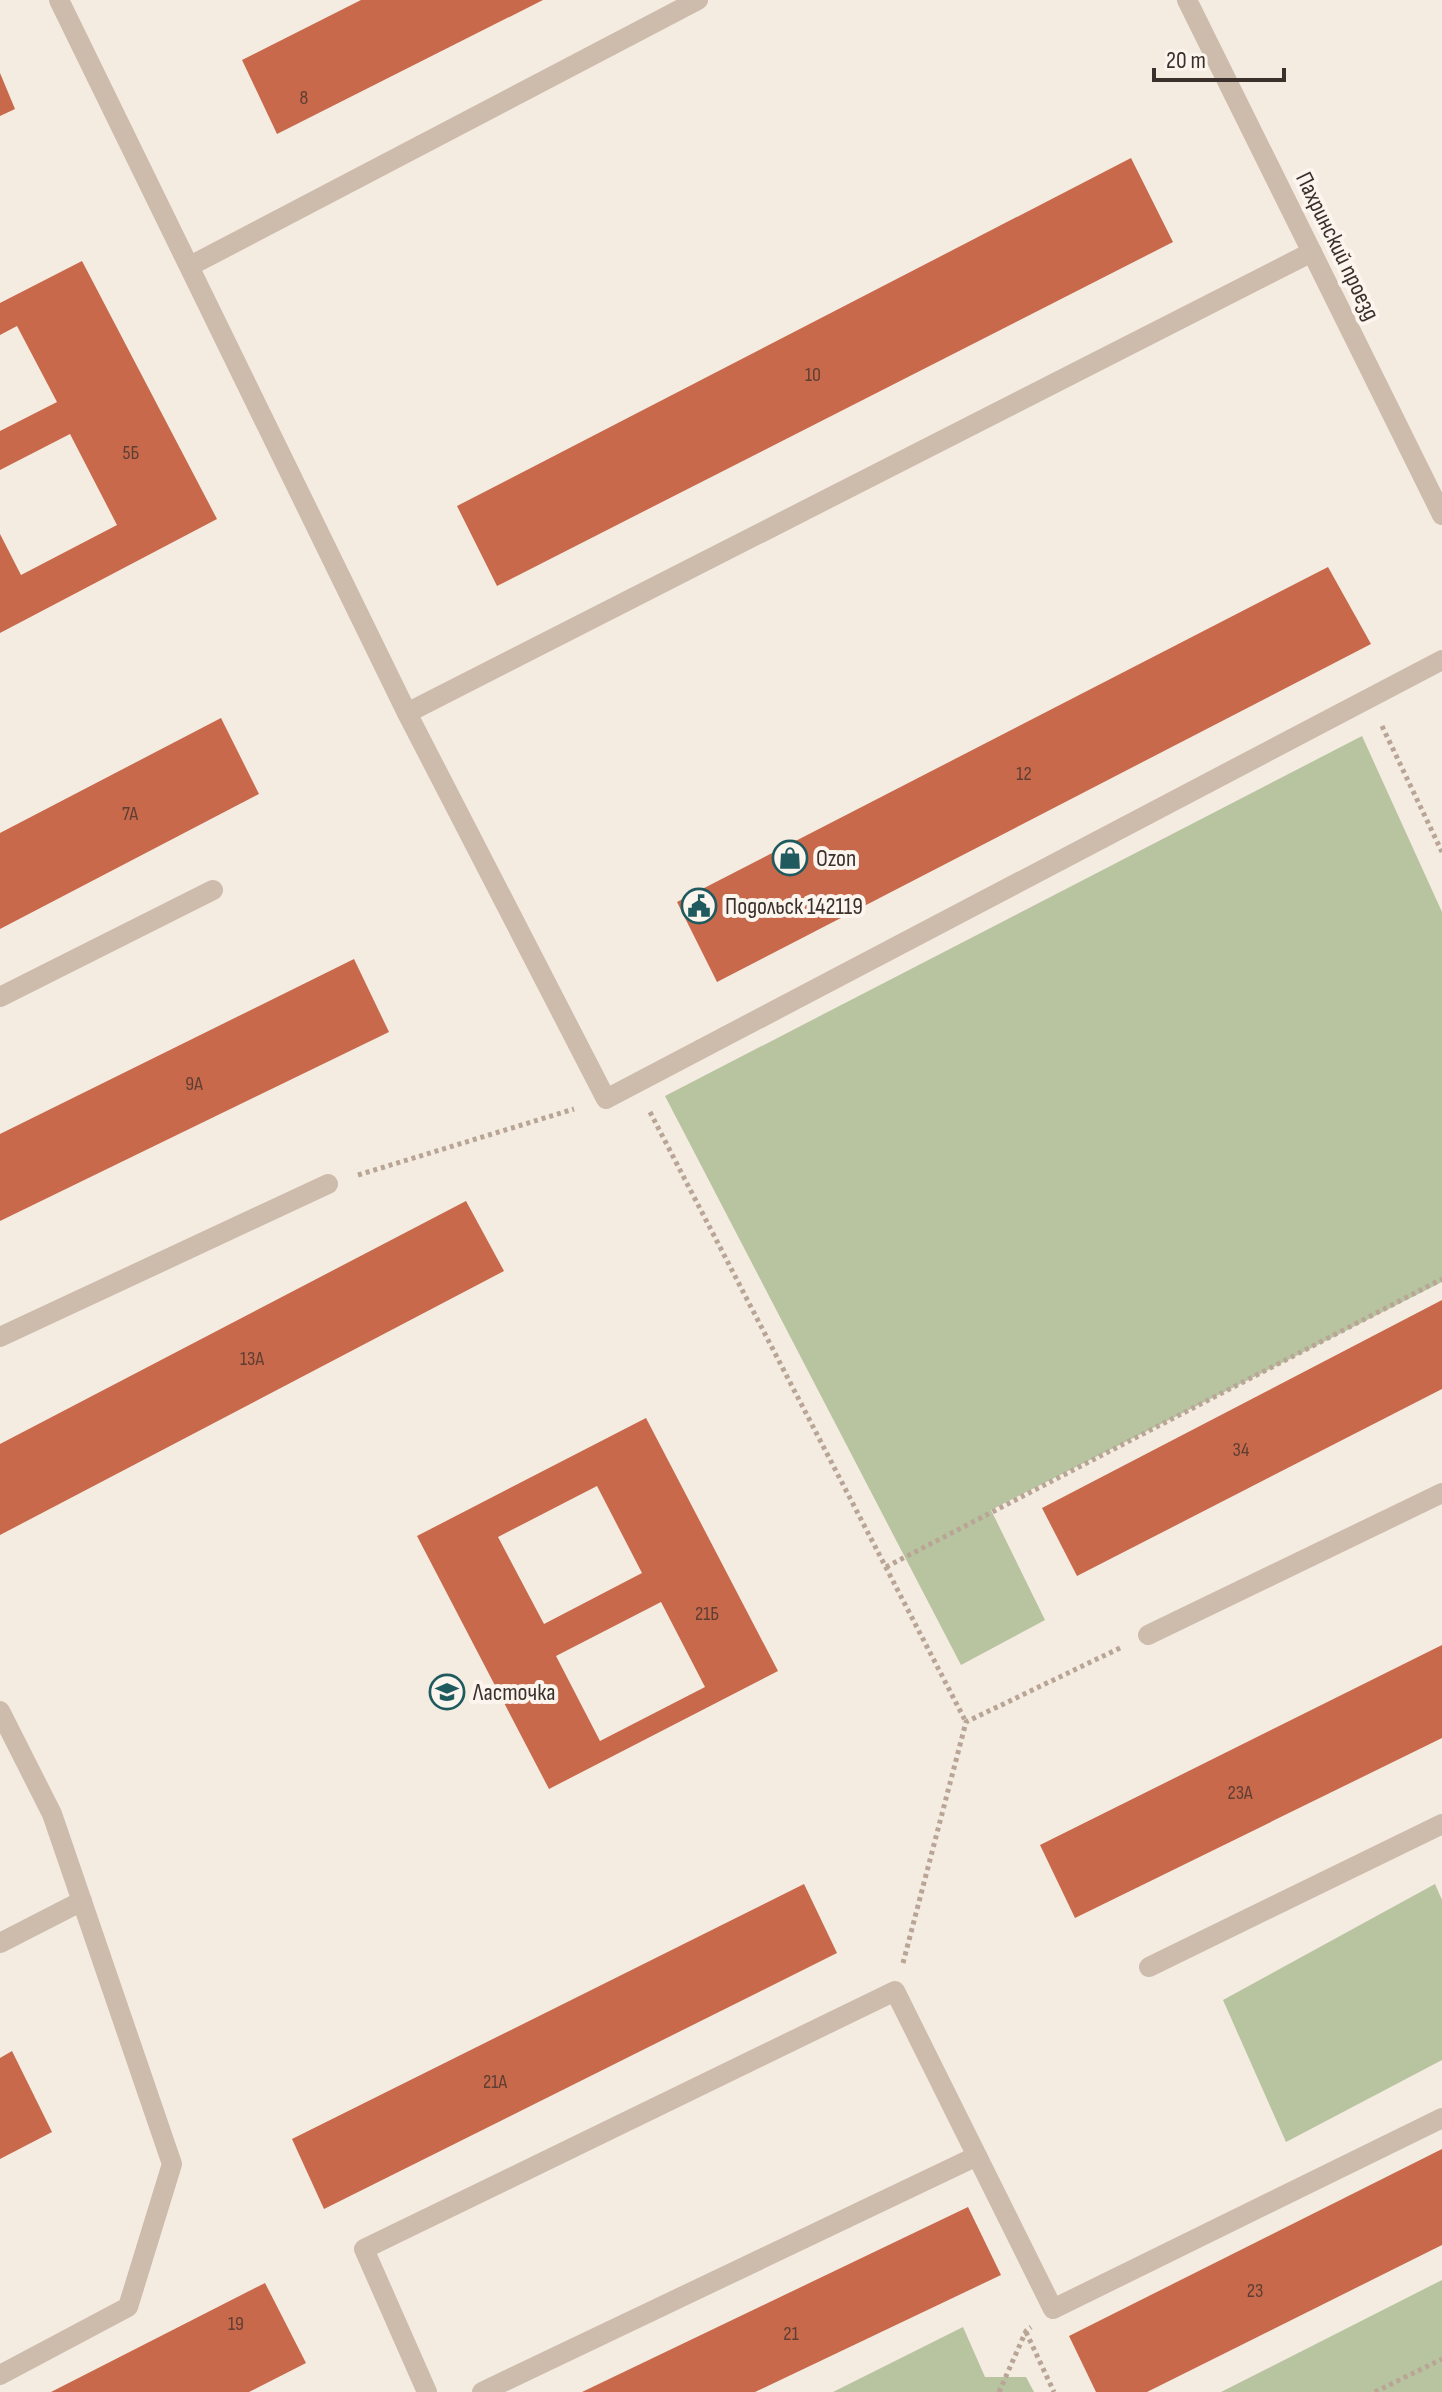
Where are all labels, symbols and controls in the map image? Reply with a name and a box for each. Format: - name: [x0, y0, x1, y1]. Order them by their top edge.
- scale bar: [1154, 32, 1284, 82]
- text: 20 m: [1166, 46, 1206, 75]
- house number: 8: [300, 86, 308, 110]
- street label: Пахринский проезд: [1289, 167, 1386, 325]
- house number: 10: [805, 363, 821, 387]
- house number: 5Б: [123, 441, 140, 465]
- house number: 12: [1016, 762, 1032, 786]
- house number: 7А: [122, 802, 139, 826]
- shop icon: Ozon: [771, 839, 809, 877]
- place label: Ozon: [816, 844, 856, 873]
- public building icon: Подольск 142119: [680, 887, 718, 925]
- place label: Подольск 142119: [725, 892, 863, 921]
- house number: 9А: [185, 1072, 203, 1096]
- house number: 13А: [240, 1347, 264, 1371]
- house number: 34: [1233, 1438, 1249, 1462]
- house number: 21Б: [695, 1602, 719, 1626]
- school or university icon: Ласточка: [428, 1673, 466, 1711]
- place label: Ласточка: [472, 1678, 555, 1707]
- house number: 23А: [1227, 1781, 1253, 1805]
- house number: 21А: [483, 2070, 508, 2094]
- house number: 23: [1247, 2279, 1263, 2303]
- house number: 19: [228, 2312, 244, 2336]
- house number: 21: [783, 2322, 799, 2346]

